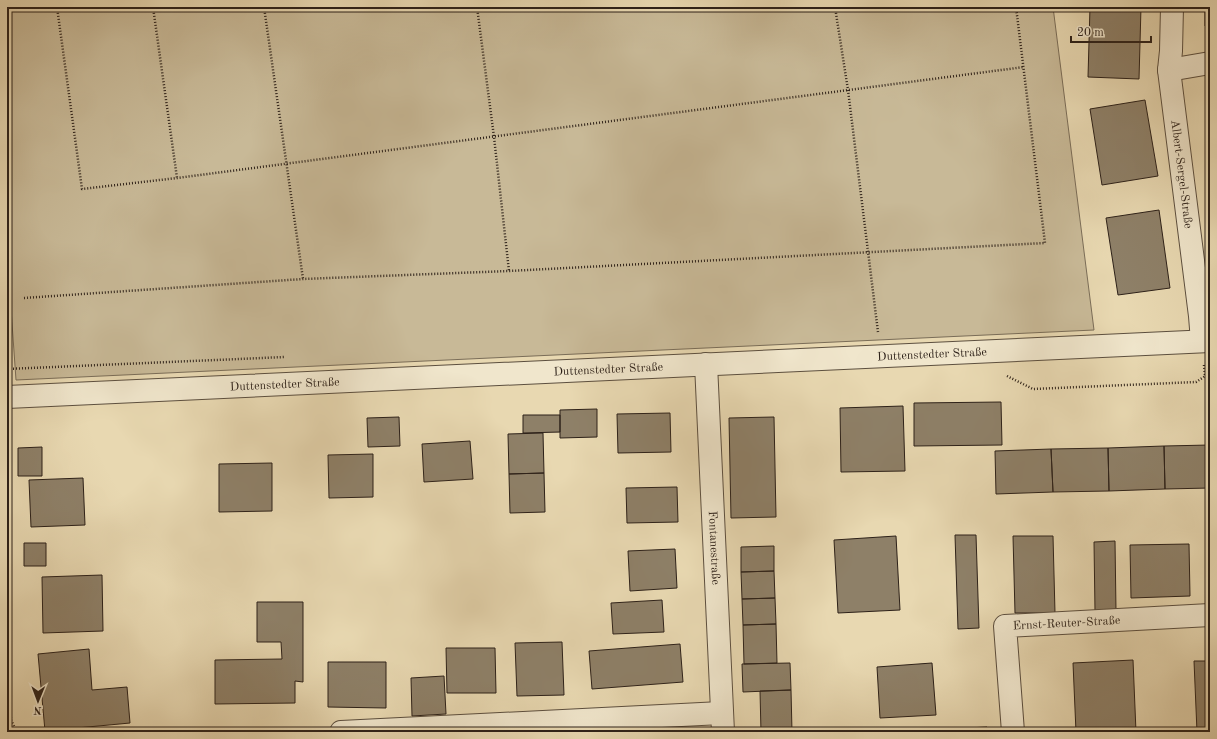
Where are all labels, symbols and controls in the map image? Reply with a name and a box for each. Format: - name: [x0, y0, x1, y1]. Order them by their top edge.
- scale bar: [1071, 18, 1151, 44]
- text: 20 m: [1077, 27, 1104, 39]
- street label: Albert-Sergel-Straße: [1168, 119, 1194, 230]
- street label: Duttenstedter Straße: [877, 346, 988, 363]
- street label: Duttenstedter Straße: [553, 361, 664, 379]
- street label: Duttenstedter Straße: [230, 377, 340, 394]
- street label: Fontanestraße: [706, 511, 721, 586]
- street label: Ernst-Reuter-Straße: [1013, 615, 1121, 633]
- north arrow: [18, 681, 58, 721]
- text: N: [33, 704, 42, 715]

